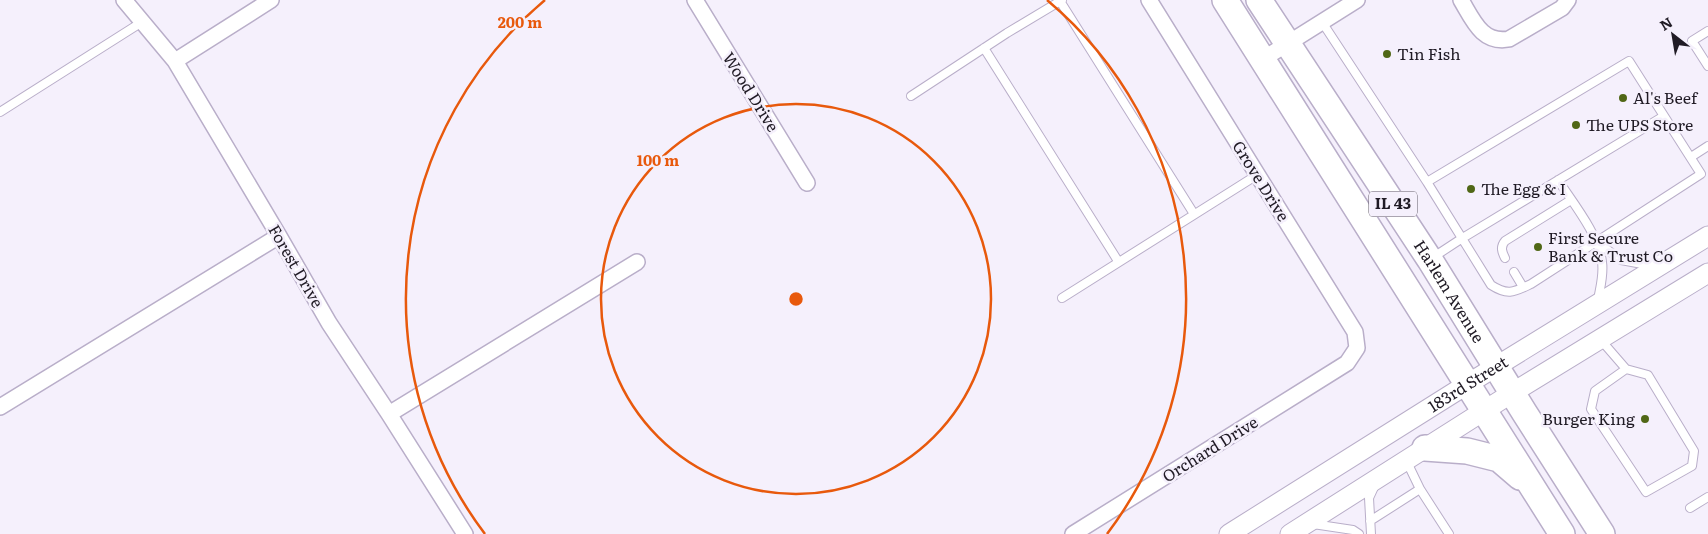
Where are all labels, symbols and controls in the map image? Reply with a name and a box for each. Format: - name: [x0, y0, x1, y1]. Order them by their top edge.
- text: 200 m: [498, 10, 542, 33]
- north arrow: [1648, 10, 1698, 60]
- text: N: [1656, 11, 1676, 35]
- place label: Tin Fish: [1397, 41, 1461, 65]
- street label: Wood Drive: [718, 47, 786, 136]
- marker: Tin Fish: [1381, 48, 1393, 60]
- place label: Al's Beef: [1633, 85, 1699, 109]
- marker: Al's Beef: [1617, 92, 1629, 104]
- place label: The UPS Store: [1586, 112, 1693, 136]
- marker: The UPS Store: [1570, 119, 1582, 131]
- street label: Grove Drive: [1228, 135, 1296, 225]
- text: 100 m: [637, 148, 679, 171]
- place label: The Egg & I: [1481, 176, 1566, 200]
- marker: The Egg & I: [1465, 183, 1477, 195]
- road number: IL 43: [1369, 192, 1417, 216]
- street label: Forest Drive: [263, 219, 330, 312]
- place label: First Secure Bank & Trust Co: [1548, 225, 1673, 267]
- street label: Harlem Avenue: [1409, 235, 1491, 347]
- marker: First Secure Bank & Trust Co: [1532, 241, 1544, 253]
- centre of rings: [787, 290, 805, 308]
- street label: 183rd Street: [1423, 349, 1512, 417]
- place label: Burger King: [1542, 406, 1635, 430]
- street label: Orchard Drive: [1157, 409, 1262, 487]
- marker: Burger King: [1639, 413, 1651, 425]

